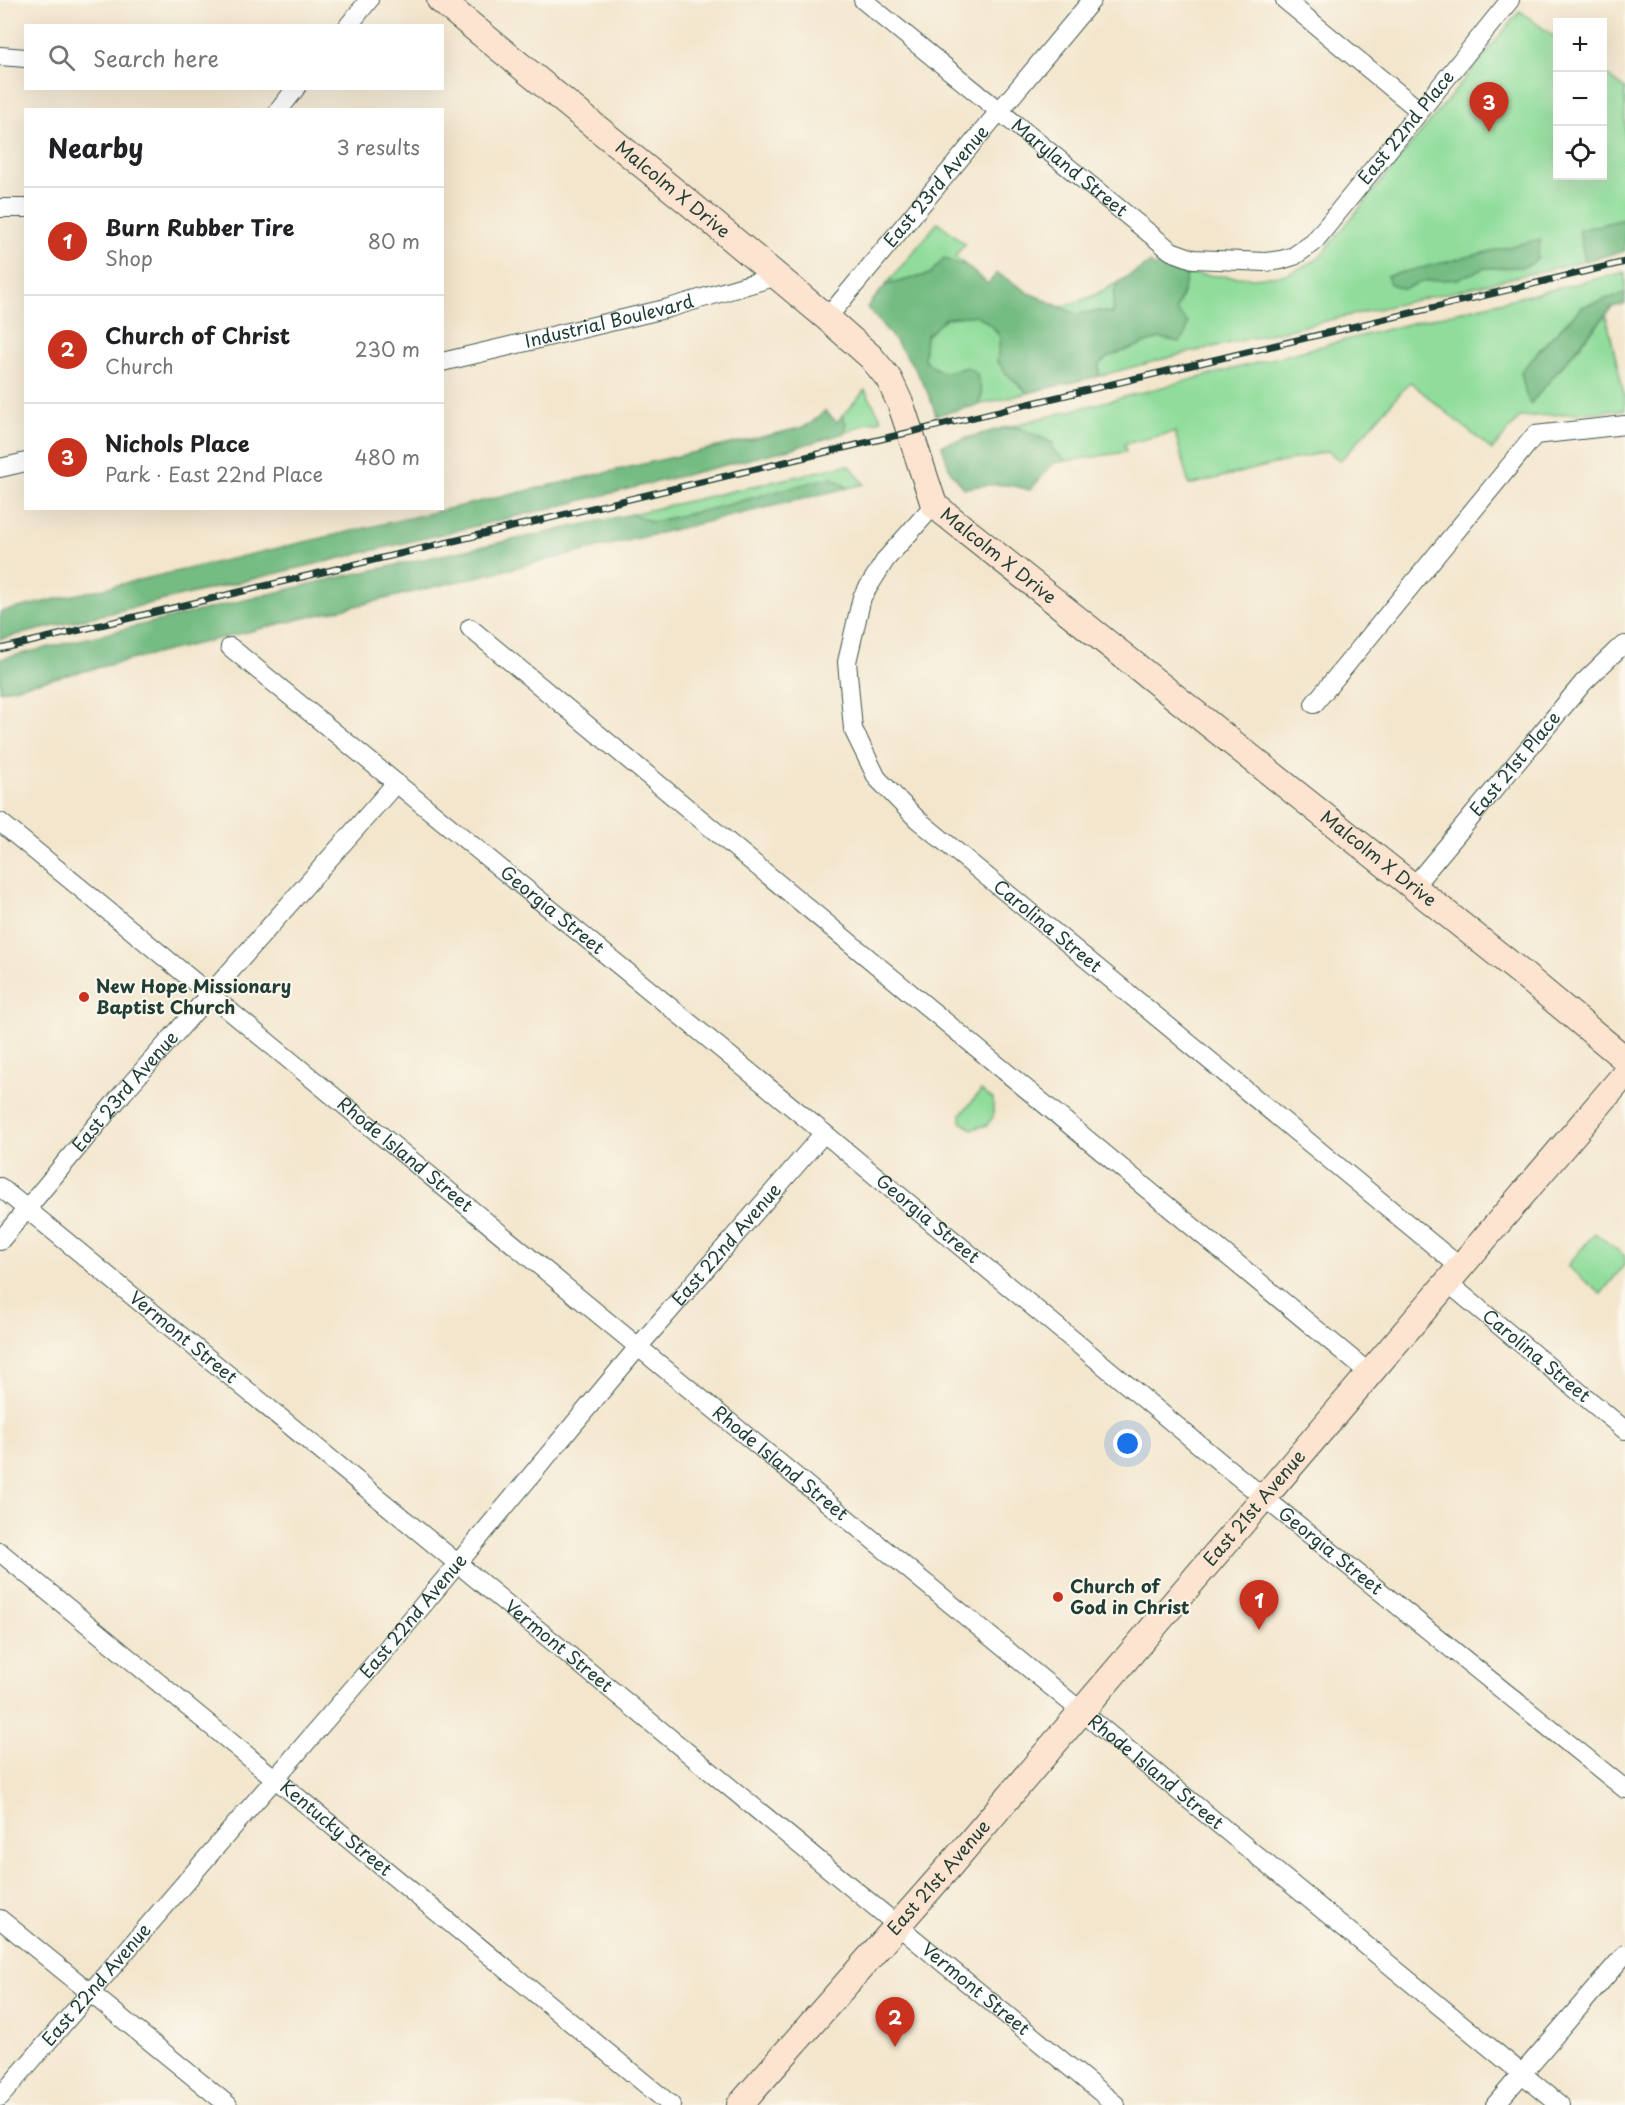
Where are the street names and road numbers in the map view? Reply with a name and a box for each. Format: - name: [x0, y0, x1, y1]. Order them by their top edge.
- street label: East 22nd Place: [1351, 64, 1460, 190]
- street label: Maryland Street: [1006, 111, 1134, 223]
- street label: East 23rd Avenue: [876, 119, 994, 253]
- street label: Malcolm X Drive: [610, 133, 737, 244]
- street label: Industrial Boulevard: [522, 286, 697, 354]
- street label: Malcolm X Drive: [935, 500, 1063, 610]
- street label: East 21st Place: [1462, 704, 1566, 822]
- street label: Malcolm X Drive: [1315, 803, 1443, 912]
- street label: Georgia Street: [495, 858, 611, 960]
- street label: Carolina Street: [988, 872, 1108, 978]
- street label: East 23rd Avenue: [65, 1024, 184, 1157]
- street label: Rhode Island Street: [332, 1090, 479, 1218]
- street label: Georgia Street: [871, 1167, 986, 1269]
- street label: East 22nd Avenue: [665, 1176, 787, 1311]
- street label: Vermont Street: [124, 1284, 244, 1389]
- street label: Carolina Street: [1477, 1302, 1597, 1408]
- street label: Rhode Island Street: [707, 1398, 855, 1526]
- street label: East 21st Avenue: [1196, 1443, 1311, 1571]
- street label: Georgia Street: [1273, 1499, 1389, 1600]
- street label: East 22nd Avenue: [352, 1547, 472, 1684]
- street label: Vermont Street: [499, 1592, 619, 1698]
- street label: Rhode Island Street: [1083, 1707, 1230, 1835]
- street label: Kentucky Street: [275, 1773, 399, 1882]
- street label: East 21st Avenue: [880, 1813, 996, 1941]
- street label: East 22nd Avenue: [35, 1916, 157, 2052]
- street label: Vermont Street: [916, 1936, 1036, 2041]

